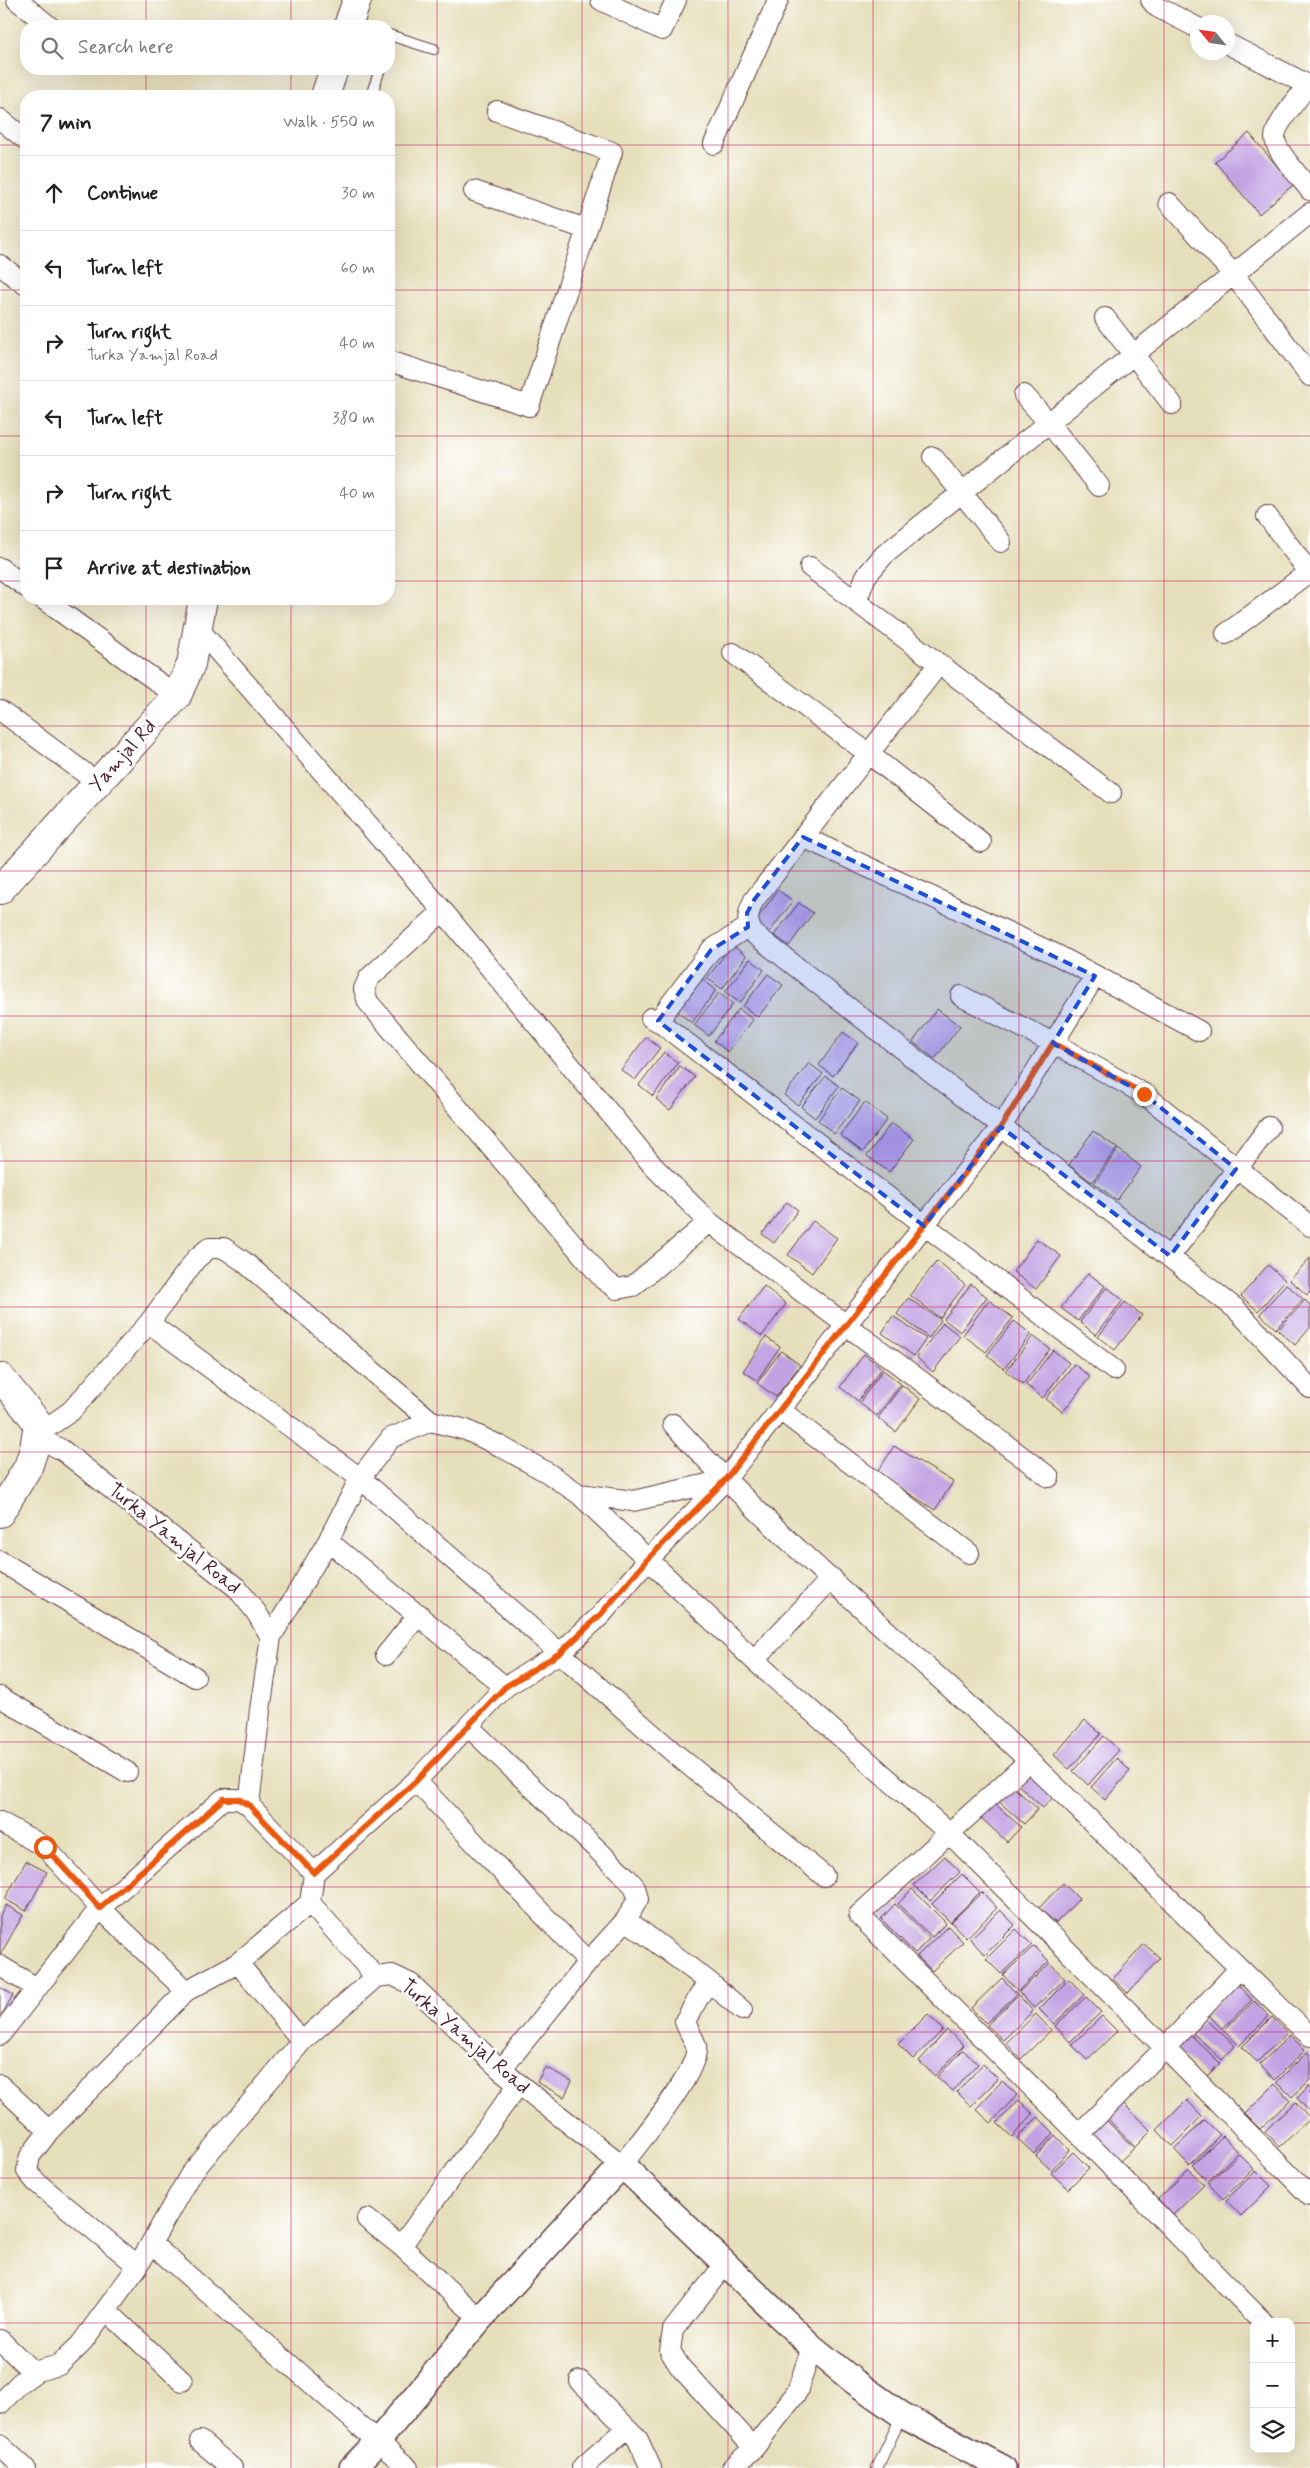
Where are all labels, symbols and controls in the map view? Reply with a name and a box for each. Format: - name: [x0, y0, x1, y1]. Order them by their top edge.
- north arrow: [1190, 15, 1235, 60]
- search box: [20, 20, 395, 75]
- icon: search: [38, 34, 66, 62]
- text: Search here: [78, 35, 174, 60]
- text: 7 min: [40, 109, 92, 137]
- text: Walk · 550 m: [283, 112, 375, 133]
- icon: ahead: [40, 179, 68, 207]
- text: Continue: [87, 181, 158, 206]
- text: 30 m: [342, 183, 375, 204]
- icon: left: [40, 254, 68, 282]
- text: Turn left: [87, 256, 163, 281]
- text: 60 m: [341, 258, 375, 279]
- text: Turn right: [87, 320, 171, 345]
- icon: right: [40, 329, 68, 357]
- text: 40 m: [339, 333, 375, 354]
- text: Turka Yamjal Road: [87, 345, 218, 366]
- icon: left: [40, 404, 68, 432]
- text: Turn left: [87, 406, 163, 431]
- text: 380 m: [332, 408, 375, 429]
- icon: right: [40, 479, 68, 507]
- text: Turn right: [87, 481, 171, 506]
- text: 40 m: [339, 483, 375, 504]
- icon: arrive: [40, 554, 68, 582]
- text: Arrive at destination: [87, 556, 251, 581]
- street label: Yamjal Rd: [83, 714, 163, 798]
- route end: [1133, 1083, 1156, 1106]
- street label: Turka Yamjal Road: [102, 1477, 246, 1601]
- route start: [34, 1836, 57, 1859]
- street label: Turka Yamjal Road: [394, 1973, 536, 2101]
- map controls: [1250, 2318, 1295, 2453]
- button: +: [1250, 2318, 1295, 2363]
- button: −: [1250, 2363, 1295, 2408]
- button: layers: [1250, 2408, 1295, 2453]

